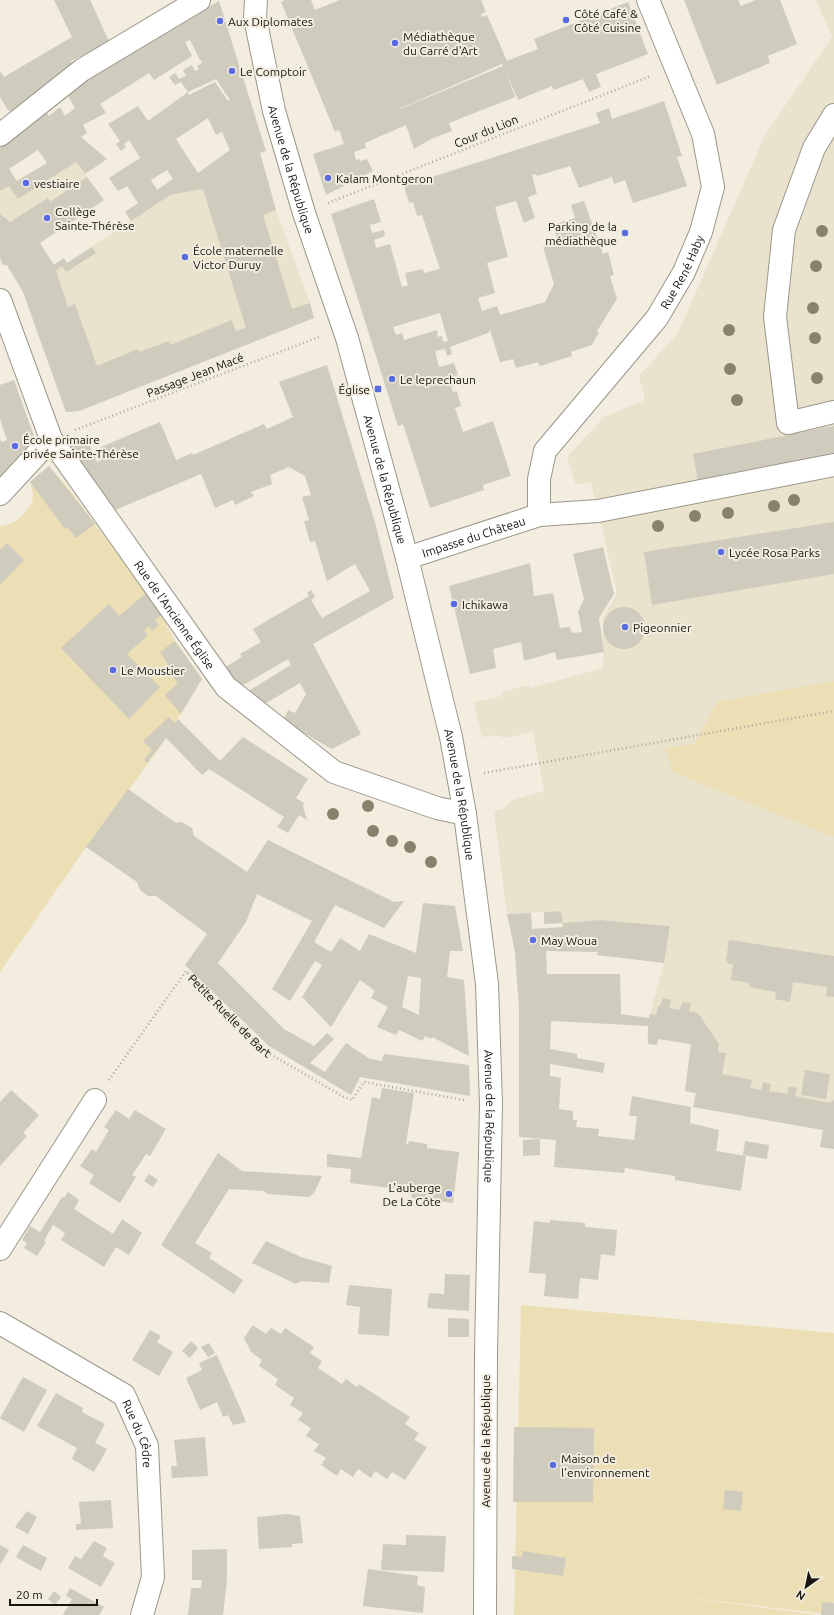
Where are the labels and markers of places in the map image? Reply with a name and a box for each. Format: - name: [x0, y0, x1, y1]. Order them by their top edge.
- place label: Côté Café & Côté Cuisine: [574, 7, 641, 34]
- place label: Aux Diplomates: [228, 15, 313, 28]
- marker: Côté Café & Côté Cuisine: [561, 15, 571, 25]
- marker: Aux Diplomates: [215, 16, 225, 26]
- place label: Médiathèque du Carré d'Art: [403, 30, 478, 57]
- marker: Médiathèque du Carré d'Art: [390, 38, 400, 48]
- place label: Le Comptoir: [240, 65, 307, 78]
- marker: Le Comptoir: [227, 66, 237, 76]
- place label: Kalam Montgeron: [336, 172, 433, 185]
- marker: Kalam Montgeron: [323, 173, 333, 183]
- place label: vestiaire: [34, 177, 80, 190]
- marker: vestiaire: [21, 178, 31, 188]
- place label: Collège Sainte-Thérèse: [55, 205, 135, 232]
- marker: Collège Sainte-Thérèse: [42, 213, 52, 223]
- place label: Parking de la médiathèque: [545, 220, 617, 247]
- marker: Parking de la médiathèque: [620, 228, 630, 238]
- place label: École maternelle Victor Duruy: [193, 244, 284, 271]
- marker: École maternelle Victor Duruy: [180, 252, 190, 262]
- place label: Le leprechaun: [400, 373, 476, 386]
- marker: Le leprechaun: [387, 374, 397, 384]
- place label: Église: [339, 383, 370, 396]
- marker: Église: [373, 384, 383, 394]
- place label: École primaire privée Sainte-Thérèse: [23, 433, 139, 460]
- marker: École primaire privée Sainte-Thérèse: [10, 441, 20, 451]
- place label: Lycée Rosa Parks: [729, 546, 820, 559]
- marker: Lycée Rosa Parks: [716, 547, 726, 557]
- place label: Ichikawa: [462, 598, 508, 611]
- marker: Ichikawa: [449, 599, 459, 609]
- place label: Pigeonnier: [633, 621, 692, 634]
- marker: Pigeonnier: [620, 622, 630, 632]
- place label: Le Moustier: [121, 664, 185, 677]
- marker: Le Moustier: [108, 665, 118, 675]
- place label: May Woua: [541, 934, 597, 947]
- marker: May Woua: [528, 935, 538, 945]
- place label: L'auberge De La Côte: [382, 1181, 441, 1208]
- marker: L'auberge De La Côte: [444, 1189, 454, 1199]
- place label: Maison de l'environnement: [561, 1452, 650, 1479]
- marker: Maison de l'environnement: [548, 1460, 558, 1470]

